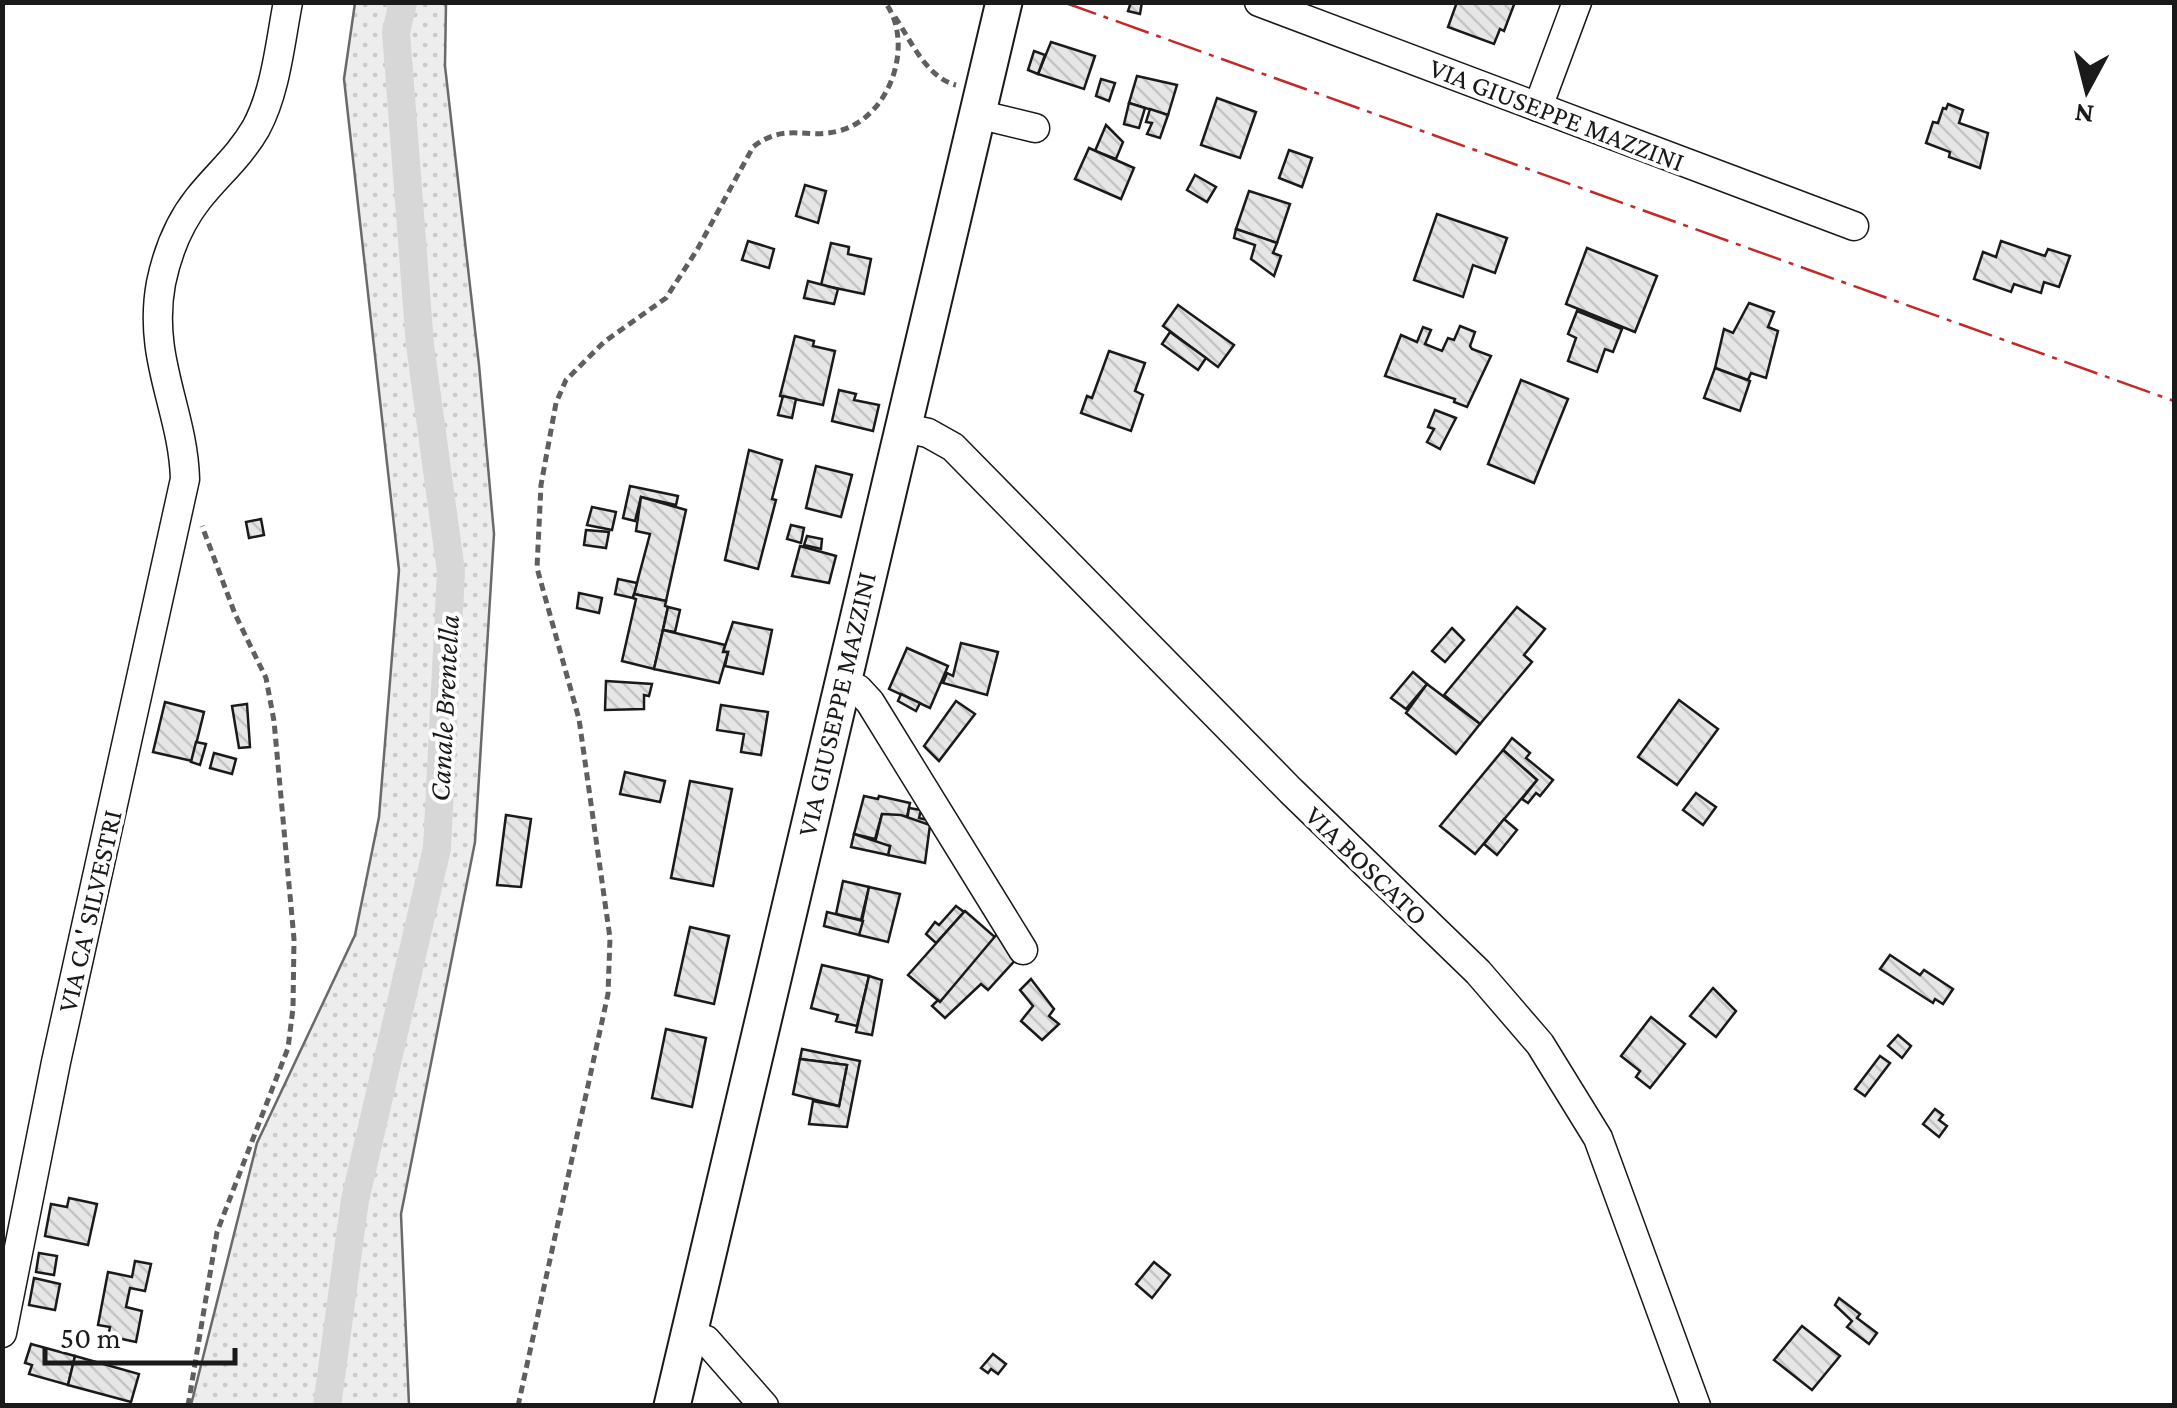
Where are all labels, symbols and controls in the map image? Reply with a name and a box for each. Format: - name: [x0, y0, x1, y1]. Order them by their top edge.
- north arrow: [2037, 40, 2137, 140]
- street label: VIA GIUSEPPE MAZZINI: [1425, 52, 1689, 177]
- text: N: [2073, 98, 2095, 131]
- street label: VIA GIUSEPPE MAZZINI: [791, 569, 882, 839]
- water label: Canale Brentella: [422, 614, 465, 802]
- street label: VIA BOSCATO: [1299, 799, 1434, 931]
- street label: VIA CA' SILVESTRI: [51, 807, 128, 1015]
- scale bar: [45, 1303, 235, 1365]
- text: 50 m: [60, 1321, 121, 1354]

